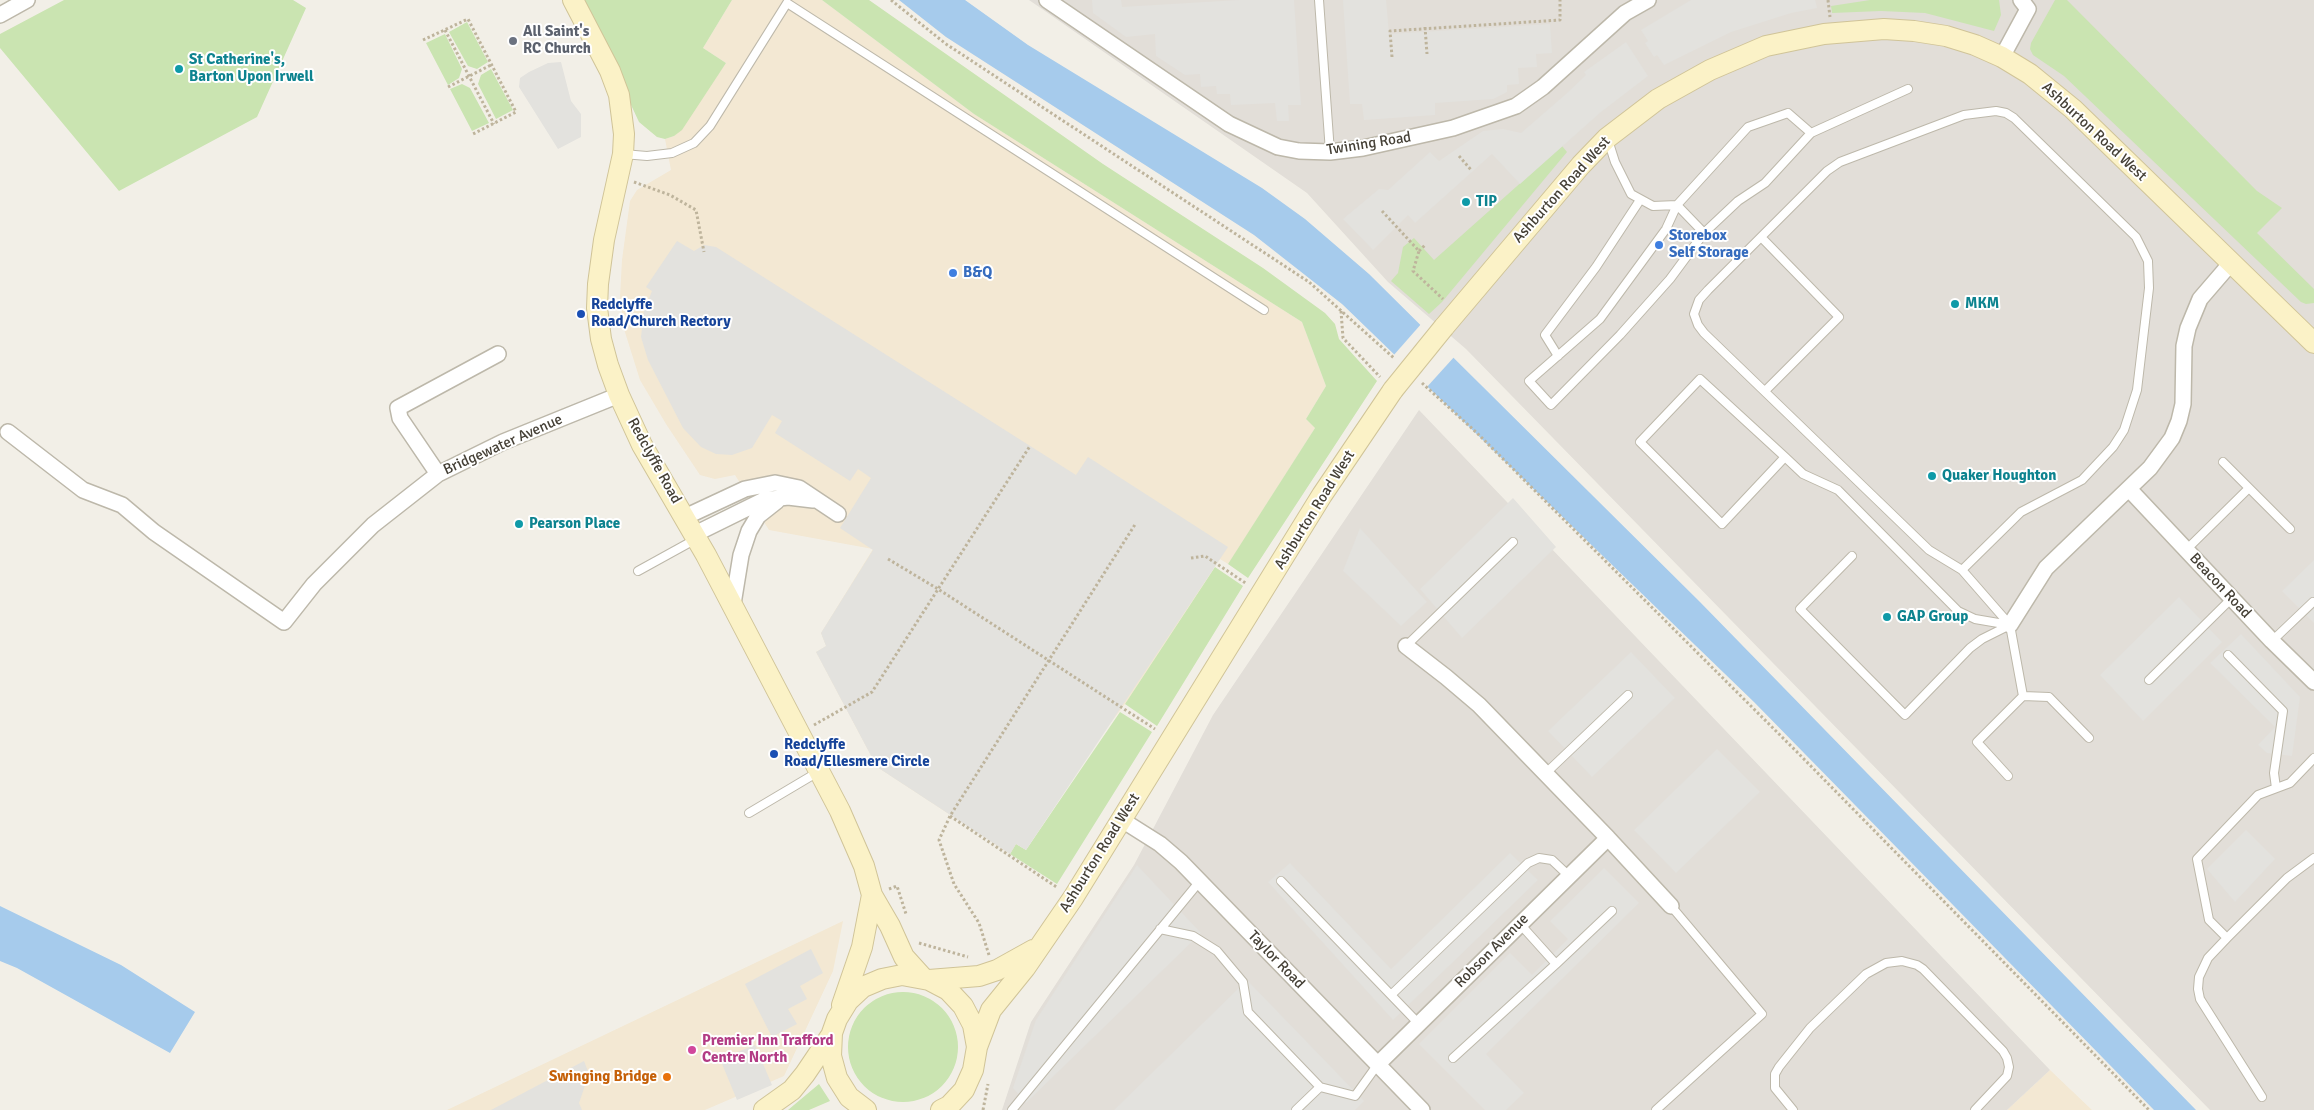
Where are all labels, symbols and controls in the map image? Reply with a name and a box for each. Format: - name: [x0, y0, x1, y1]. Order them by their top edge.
- place label: All Saint's RC Church: [523, 23, 591, 58]
- marker: All Saint's RC Church: [507, 35, 519, 47]
- place label: St Catherine's, Barton Upon Irwell: [189, 51, 314, 86]
- marker: St Catherine's, Barton Upon Irwell: [173, 63, 185, 75]
- street label: Ashburton Road West: [2038, 79, 2150, 185]
- street label: Twining Road: [1326, 128, 1412, 160]
- street label: Ashburton Road West: [1509, 133, 1615, 247]
- place label: TIP: [1476, 193, 1497, 211]
- marker: TIP: [1460, 196, 1472, 208]
- place label: Storebox Self Storage: [1669, 227, 1749, 262]
- marker: Storebox Self Storage: [1653, 239, 1665, 251]
- place label: B&Q: [963, 264, 992, 282]
- marker: B&Q: [947, 267, 959, 279]
- place label: MKM: [1965, 295, 1999, 313]
- place label: Redclyffe Road/Church Rectory: [591, 296, 731, 331]
- marker: MKM: [1949, 298, 1961, 310]
- marker: Redclyffe Road/Church Rectory: [575, 308, 587, 320]
- street label: Bridgewater Avenue: [441, 411, 565, 479]
- street label: Redclyffe Road: [623, 415, 685, 507]
- street label: Ashburton Road West: [1271, 447, 1359, 573]
- place label: Quaker Houghton: [1942, 467, 2056, 485]
- marker: Quaker Houghton: [1926, 470, 1938, 482]
- place label: Pearson Place: [529, 515, 620, 533]
- marker: Pearson Place: [513, 518, 525, 530]
- street label: Beacon Road: [2185, 550, 2255, 622]
- place label: GAP Group: [1897, 608, 1968, 626]
- marker: GAP Group: [1881, 611, 1893, 623]
- place label: Redclyffe Road/Ellesmere Circle: [784, 736, 930, 771]
- marker: Redclyffe Road/Ellesmere Circle: [768, 748, 780, 760]
- street label: Ashburton Road West: [1056, 790, 1144, 916]
- street label: Robson Avenue: [1451, 910, 1533, 992]
- street label: Taylor Road: [1244, 927, 1308, 993]
- place label: Premier Inn Trafford Centre North: [702, 1032, 834, 1067]
- marker: Premier Inn Trafford Centre North: [686, 1044, 698, 1056]
- place label: Swinging Bridge: [549, 1068, 657, 1086]
- marker: Swinging Bridge: [661, 1071, 673, 1083]

